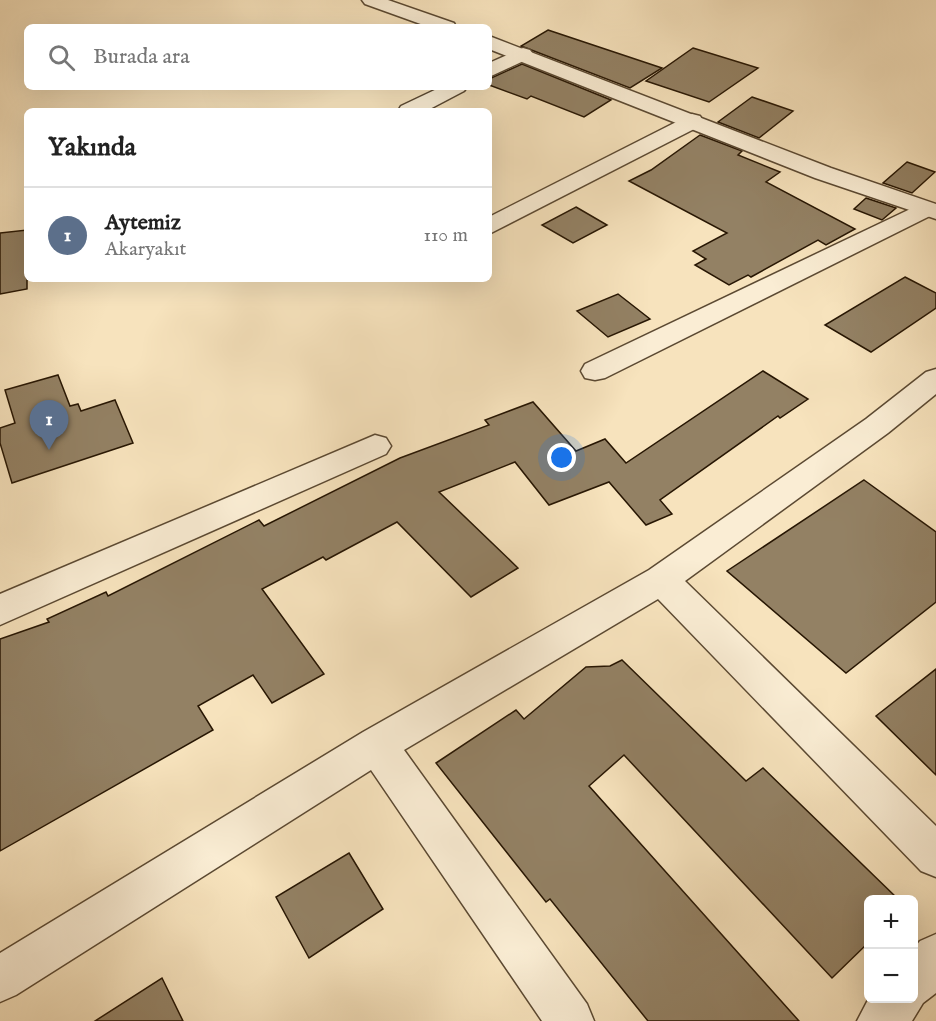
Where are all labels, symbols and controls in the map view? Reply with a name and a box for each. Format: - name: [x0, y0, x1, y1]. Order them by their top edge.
- search box: [24, 24, 492, 90]
- icon: search: [45, 41, 78, 74]
- text: Burada ara: [93, 43, 190, 71]
- text: Yakında: [48, 131, 136, 164]
- text: Aytemiz: [105, 209, 181, 237]
- text: 1: [64, 223, 71, 248]
- text: 110 m: [424, 223, 468, 248]
- text: Akaryakıt: [105, 237, 186, 262]
- pin: 1: [29, 400, 68, 450]
- your location: [547, 443, 576, 472]
- map controls: [864, 895, 918, 1003]
- button: +: [864, 895, 918, 949]
- button: −: [864, 949, 918, 1003]

